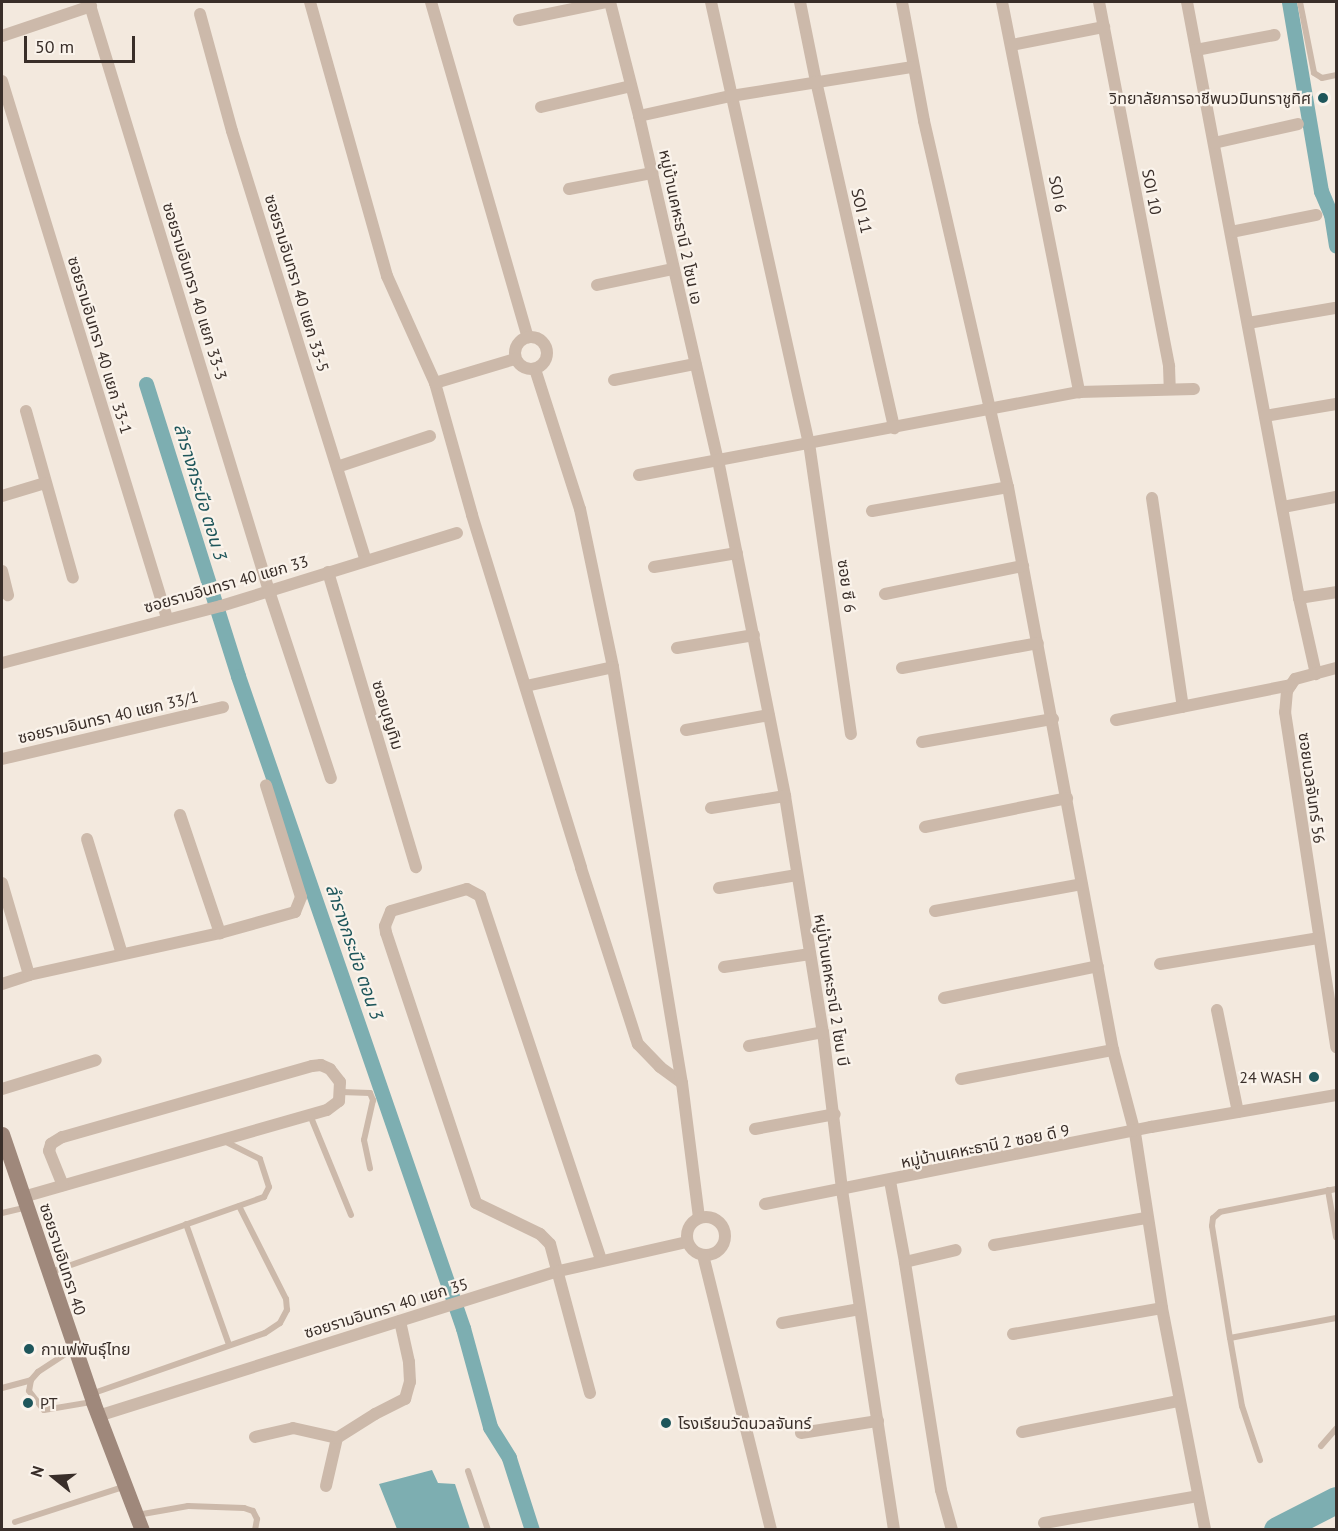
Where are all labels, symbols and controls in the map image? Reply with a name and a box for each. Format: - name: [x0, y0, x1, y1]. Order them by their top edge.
- scale bar: [27, 24, 138, 62]
- text: 50 m: [35, 35, 74, 58]
- place label: วิทยาลัยการอาชีพนวมินทราชูทิศ: [1109, 88, 1311, 108]
- marker: วิทยาลัยการอาชีพนวมินทราชูทิศ: [1316, 91, 1330, 105]
- street label: หมู่บ้านเคหะธานี 2 โซน เอ: [655, 148, 707, 306]
- street label: SOI 10: [1138, 168, 1166, 216]
- street label: SOI 6: [1045, 174, 1071, 214]
- street label: SOI 11: [847, 187, 877, 235]
- street label: ซอยรามอินทรา 40 แยก 33-5: [261, 192, 333, 374]
- street label: ซอยรามอินทรา 40 แยก 33-3: [159, 200, 231, 382]
- street label: ซอยรามอินทรา 40 แยก 33-1: [64, 254, 136, 436]
- water label: ลำรางกระบือ ตอน 3: [169, 421, 231, 563]
- street label: ซอยรามอินทรา 40 แยก 33: [142, 551, 310, 617]
- street label: ซอย ซี 6: [834, 558, 860, 614]
- street label: ซอยบุญทิม: [368, 678, 408, 752]
- street label: ซอยรามอินทรา 40 แยก 33/1: [16, 687, 200, 747]
- street label: ซอยนวลจันทร์ 56: [1295, 731, 1329, 845]
- water label: ลำรางกระบือ ตอน 3: [321, 881, 387, 1023]
- street label: หมู่บ้านเคหะธานี 2 โซน บี: [810, 912, 854, 1068]
- place label: 24 WASH: [1239, 1067, 1302, 1087]
- marker: 24 WASH: [1307, 1070, 1321, 1084]
- street label: หมู่บ้านเคหะธานี 2 ซอย ดี 9: [899, 1120, 1071, 1172]
- street label: ซอยรามอินทรา 40: [36, 1201, 90, 1317]
- street label: ซอยรามอินทรา 40 แยก 35: [302, 1274, 470, 1342]
- place label: กาแฟพันธุ์ไทย: [41, 1339, 131, 1359]
- marker: กาแฟพันธุ์ไทย: [22, 1342, 36, 1356]
- place label: PT: [40, 1393, 58, 1413]
- marker: PT: [21, 1396, 35, 1410]
- place label: โรงเรียนวัดนวลจันทร์: [678, 1413, 811, 1433]
- marker: โรงเรียนวัดนวลจันทร์: [659, 1416, 673, 1430]
- north arrow: [24, 1447, 84, 1507]
- text: N: [26, 1463, 48, 1480]

